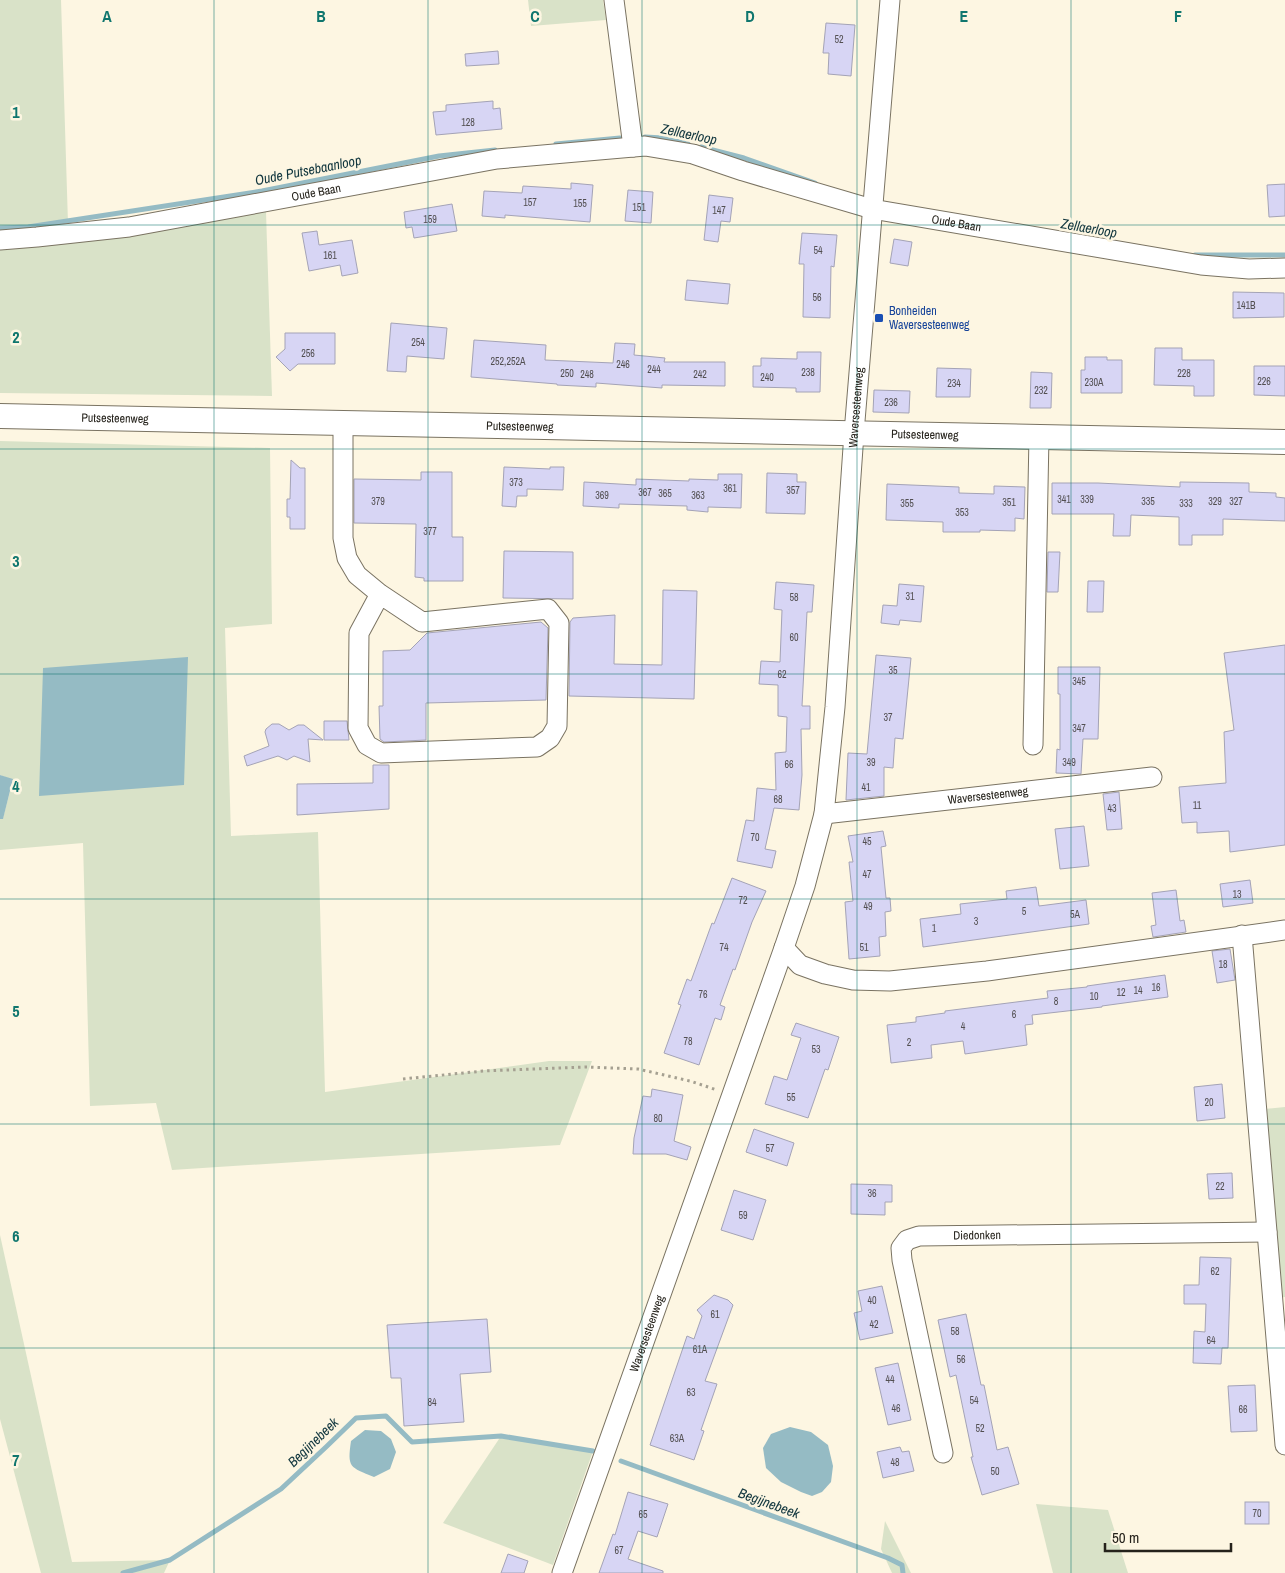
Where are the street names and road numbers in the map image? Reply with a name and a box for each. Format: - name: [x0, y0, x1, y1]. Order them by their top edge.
- street label: Oude Baan: [290, 180, 342, 205]
- street label: Oude Baan: [930, 211, 982, 235]
- street label: Waversesteenweg: [845, 366, 867, 448]
- street label: Putsesteenweg: [81, 410, 149, 427]
- street label: Putsesteenweg: [486, 418, 554, 435]
- street label: Putsesteenweg: [891, 426, 959, 443]
- street label: Waversesteenweg: [947, 783, 1029, 808]
- street label: Diedonken: [953, 1227, 1001, 1244]
- street label: Waversesteenweg: [626, 1292, 668, 1374]

